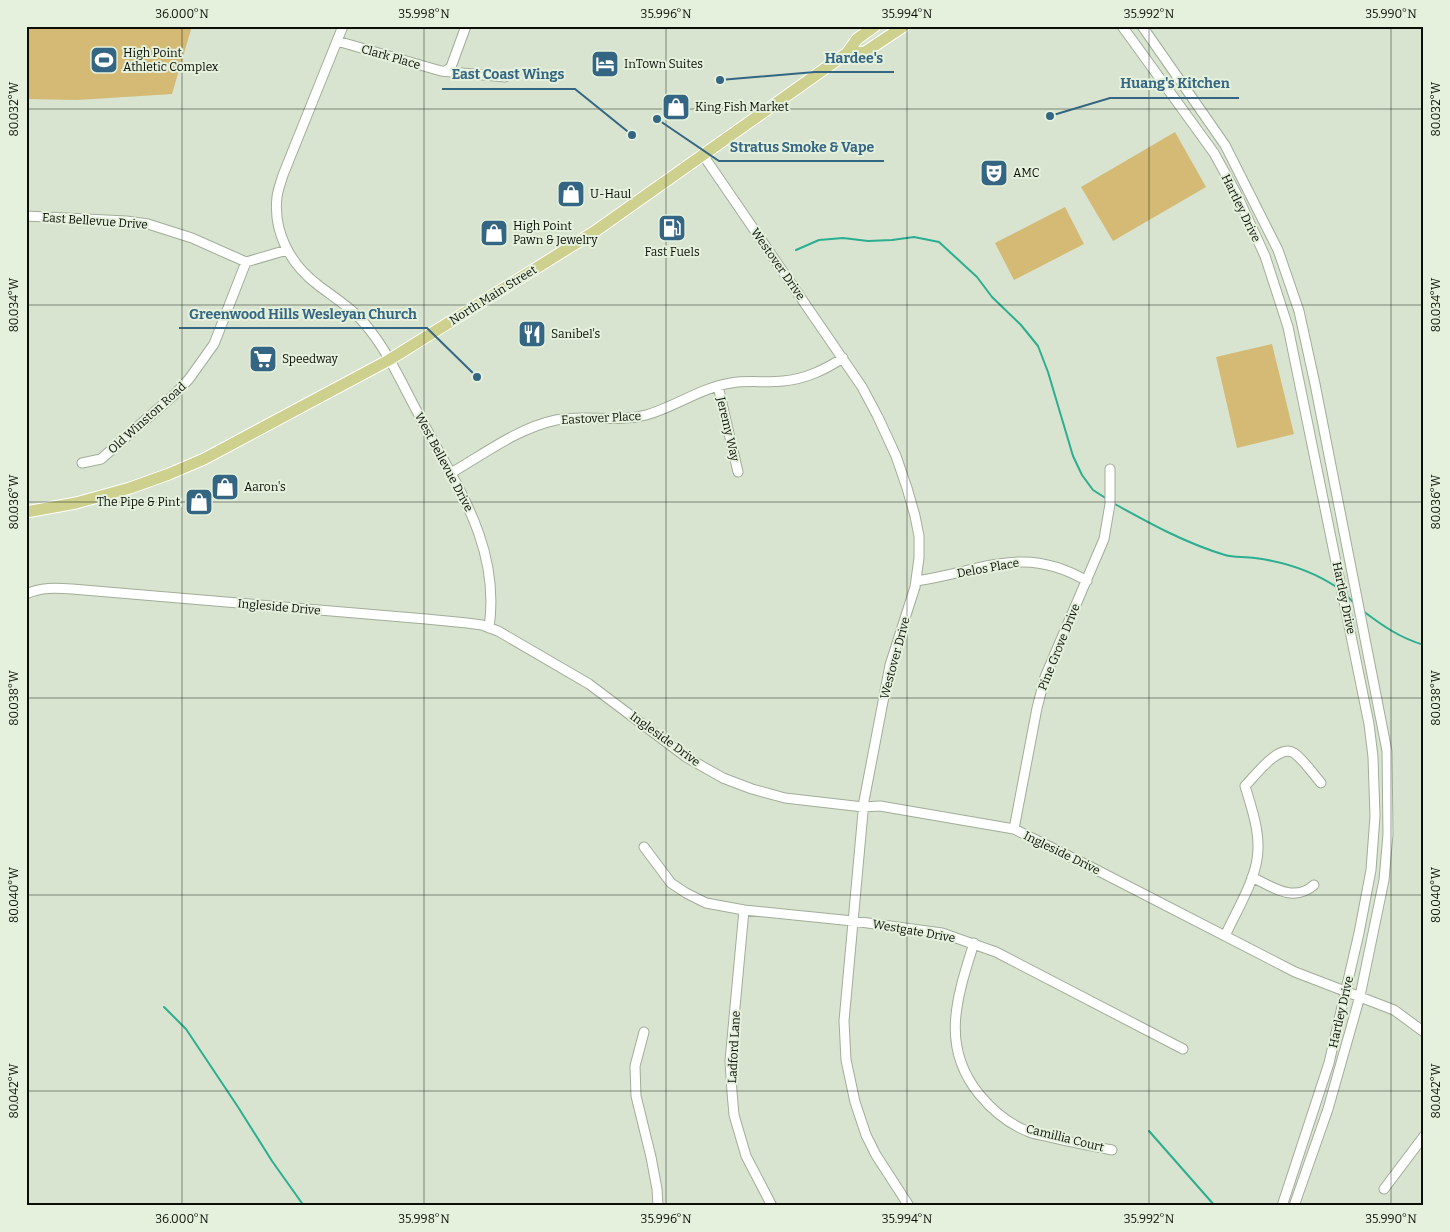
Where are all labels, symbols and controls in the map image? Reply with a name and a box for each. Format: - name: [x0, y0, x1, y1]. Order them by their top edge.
- text: 36.000°N: [155, 7, 209, 21]
- text: 35.998°N: [398, 7, 450, 21]
- text: 35.996°N: [641, 7, 692, 21]
- text: 35.994°N: [882, 7, 933, 21]
- text: 35.992°N: [1124, 7, 1175, 21]
- text: 35.990°N: [1365, 7, 1417, 21]
- street label: Clark Place: [360, 42, 422, 72]
- callout: Hardee's: [815, 43, 894, 72]
- sports icon: High Point Athletic Complex: [89, 45, 119, 75]
- place label: High Point Athletic Complex: [123, 46, 219, 74]
- hotel icon: InTown Suites: [590, 49, 620, 79]
- text: Hardee's: [825, 50, 883, 67]
- place label: InTown Suites: [624, 57, 703, 71]
- callout: East Coast Wings: [442, 60, 575, 89]
- text: East Coast Wings: [452, 66, 564, 83]
- callout: Huang's Kitchen: [1110, 69, 1239, 98]
- text: Huang's Kitchen: [1120, 75, 1230, 92]
- text: 80.032°W: [7, 81, 21, 136]
- text: 80.032°W: [1429, 81, 1443, 136]
- shop icon: King Fish Market: [661, 92, 691, 122]
- place label: King Fish Market: [695, 100, 789, 114]
- callout: Stratus Smoke & Vape: [719, 132, 884, 161]
- text: Stratus Smoke & Vape: [730, 139, 874, 156]
- theatre icon: AMC: [979, 158, 1009, 188]
- place label: AMC: [1013, 166, 1040, 180]
- street label: Hartley Drive: [1219, 172, 1263, 244]
- shop icon: U-Haul: [556, 179, 586, 209]
- place label: U-Haul: [590, 187, 632, 201]
- street label: East Bellevue Drive: [42, 210, 148, 232]
- fuel station icon: Fast Fuels: [657, 213, 687, 243]
- shop icon: High Point Pawn & Jewelry: [479, 218, 509, 248]
- place label: High Point Pawn & Jewelry: [513, 219, 598, 247]
- street label: Westover Drive: [748, 225, 808, 303]
- place label: Fast Fuels: [644, 245, 700, 259]
- street label: North Main Street: [447, 262, 540, 327]
- text: 80.034°W: [7, 277, 21, 332]
- text: 80.034°W: [1429, 277, 1443, 332]
- callout: Greenwood Hills Wesleyan Church: [179, 299, 427, 328]
- text: Greenwood Hills Wesleyan Church: [189, 306, 417, 323]
- restaurant icon: Sanibel's: [517, 319, 547, 349]
- place label: Sanibel's: [551, 327, 601, 341]
- supermarket icon: Speedway: [248, 344, 278, 374]
- place label: Speedway: [282, 352, 339, 366]
- street label: Old Winston Road: [105, 379, 189, 457]
- street label: Jeremy Way: [714, 394, 742, 463]
- street label: Eastover Place: [561, 409, 641, 427]
- street label: West Bellevue Drive: [412, 410, 476, 514]
- shop icon: Aaron's: [210, 472, 240, 502]
- text: 80.036°W: [7, 474, 21, 529]
- text: 80.036°W: [1429, 474, 1443, 529]
- place label: Aaron's: [244, 480, 286, 494]
- shop icon: The Pipe & Pint: [184, 487, 214, 517]
- place label: The Pipe & Pint: [97, 495, 181, 509]
- street label: Delos Place: [956, 556, 1020, 580]
- street label: Hartley Drive: [1330, 561, 1358, 635]
- street label: Ingleside Drive: [237, 596, 321, 618]
- street label: Pine Grove Drive: [1035, 602, 1083, 692]
- street label: Westover Drive: [877, 615, 913, 701]
- text: 80.038°W: [7, 670, 21, 726]
- text: 80.038°W: [1429, 670, 1443, 726]
- street label: Ingleside Drive: [627, 709, 703, 769]
- street label: Ingleside Drive: [1021, 828, 1103, 878]
- text: 80.040°W: [7, 866, 21, 923]
- text: 80.040°W: [1429, 866, 1443, 923]
- street label: Westgate Drive: [872, 917, 956, 945]
- street label: Hartley Drive: [1326, 975, 1356, 1049]
- street label: Ladford Lane: [725, 1010, 743, 1084]
- text: 80.042°W: [7, 1063, 21, 1118]
- text: 80.042°W: [1429, 1063, 1443, 1118]
- street label: Camillia Court: [1025, 1122, 1106, 1155]
- text: 36.000°N: [155, 1212, 209, 1226]
- text: 35.998°N: [398, 1212, 450, 1226]
- text: 35.996°N: [641, 1212, 692, 1226]
- text: 35.994°N: [882, 1212, 933, 1226]
- text: 35.992°N: [1124, 1212, 1175, 1226]
- text: 35.990°N: [1365, 1212, 1417, 1226]

